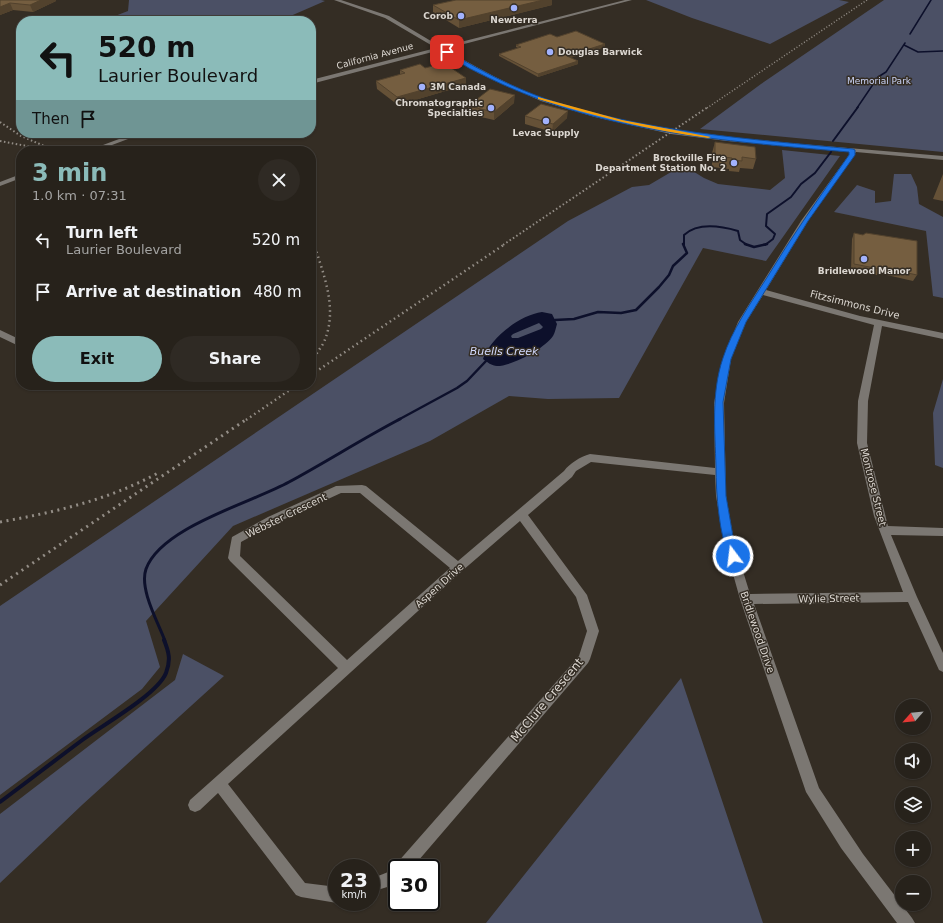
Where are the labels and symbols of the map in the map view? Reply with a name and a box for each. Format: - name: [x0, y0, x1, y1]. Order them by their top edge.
- marker: Newterra: [509, 3, 519, 13]
- place label: Corob: [423, 11, 454, 21]
- marker: Corob: [456, 11, 466, 21]
- place label: Newterra: [490, 15, 538, 25]
- pin: [430, 35, 464, 69]
- street label: California Avenue: [336, 41, 415, 71]
- marker: Douglas Barwick: [545, 47, 555, 57]
- place label: Douglas Barwick: [558, 47, 643, 57]
- park label: Memorial Park: [847, 76, 912, 86]
- marker: 3M Canada: [417, 82, 427, 92]
- place label: 3M Canada: [430, 82, 486, 92]
- place label: Chromatographic Specialties: [395, 98, 483, 118]
- marker: Chromatographic Specialties: [486, 103, 496, 113]
- marker: Levac Supply: [541, 116, 551, 126]
- place label: Levac Supply: [513, 128, 580, 138]
- place label: Brockville Fire Department Station No. 2: [595, 153, 726, 173]
- marker: Brockville Fire Department Station No. 2: [729, 158, 739, 168]
- marker: Bridlewood Manor: [859, 254, 869, 264]
- place label: Bridlewood Manor: [818, 266, 911, 276]
- street label: Fitzsimmons Drive: [809, 288, 901, 321]
- water label: Buells Creek: [470, 345, 539, 358]
- street label: Montrose Street: [859, 447, 889, 527]
- street label: Webster Crescent: [244, 491, 328, 540]
- position arrow: [712, 535, 754, 577]
- street label: Aspen Drive: [413, 561, 466, 610]
- street label: Bridlewood Drive: [738, 590, 777, 674]
- street label: Wylie Street: [798, 592, 860, 605]
- street label: McClure Crescent: [508, 655, 586, 745]
- north arrow: [895, 699, 931, 735]
- speed limit sign: 30: [388, 859, 440, 911]

